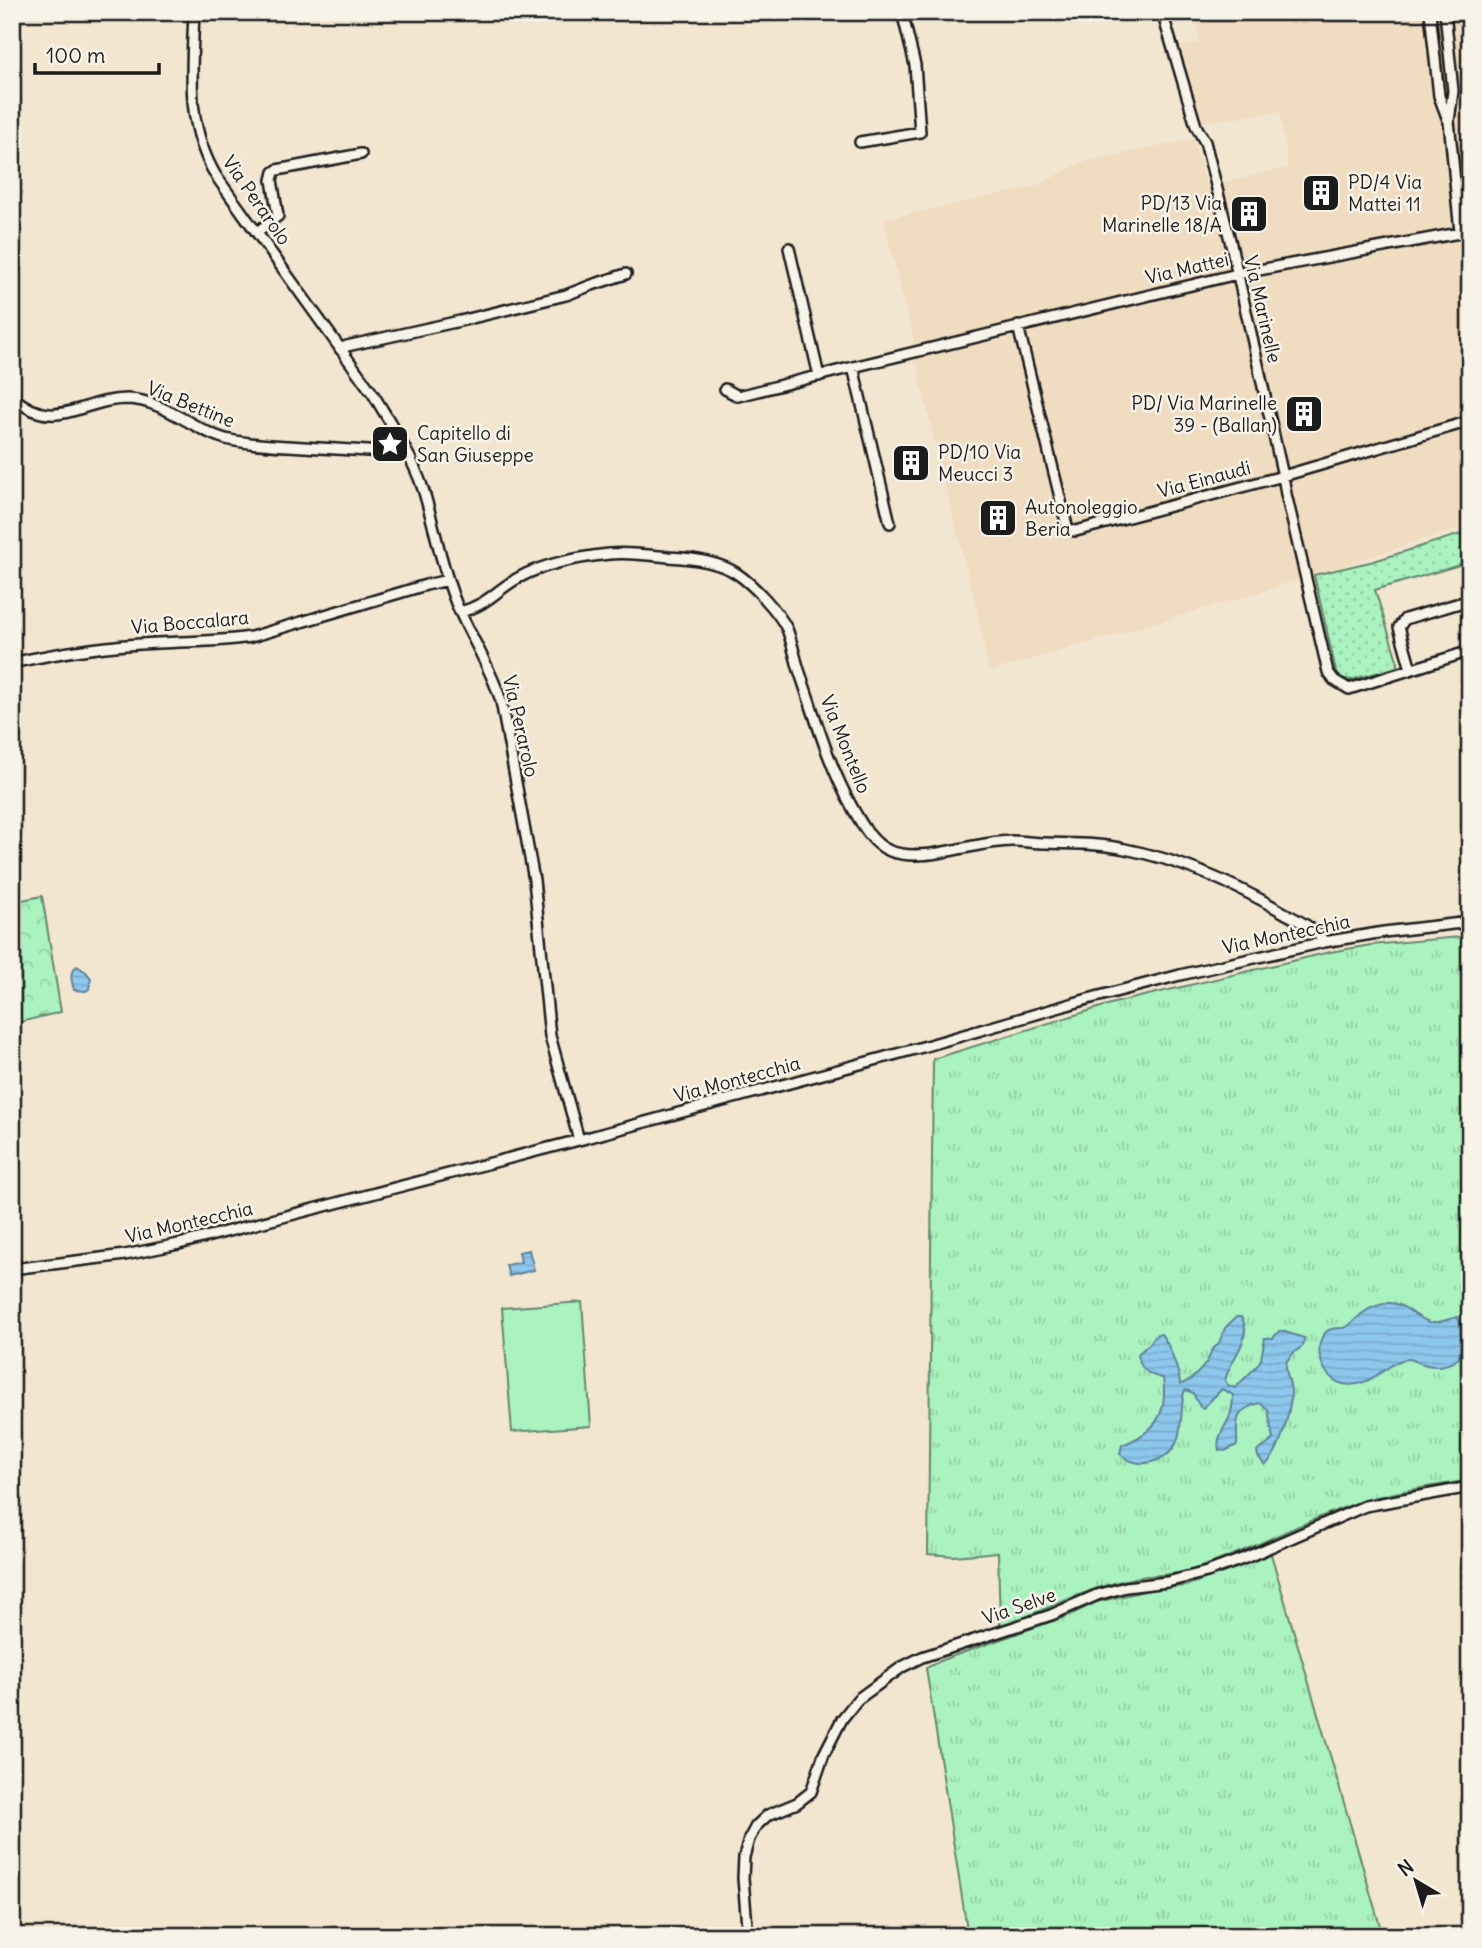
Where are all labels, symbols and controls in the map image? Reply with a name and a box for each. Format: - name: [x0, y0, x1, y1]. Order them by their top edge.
- scale bar: [35, 32, 159, 76]
- text: 100 m: [46, 42, 105, 69]
- street label: Via Perarolo: [217, 151, 297, 249]
- place label: PD/4 Via Mattei 11: [1348, 170, 1422, 216]
- building icon: PD/4 Via Mattei 11: [1300, 172, 1342, 214]
- place label: PD/13 Via Marinelle 18/A: [1102, 191, 1222, 237]
- building icon: PD/13 Via Marinelle 18/A: [1228, 193, 1270, 235]
- street label: Via Mattei: [1143, 247, 1231, 289]
- street label: Via Marinelle: [1239, 253, 1287, 365]
- street label: Via Bettine: [144, 376, 238, 432]
- place label: PD/ Via Marinelle 39 - (Ballan): [1131, 391, 1277, 437]
- building icon: PD/ Via Marinelle 39 - (Ballan): [1283, 393, 1325, 435]
- place label: Capitello di San Giuseppe: [417, 421, 534, 467]
- place icon: Capitello di San Giuseppe: [369, 423, 411, 465]
- place label: PD/10 Via Meucci 3: [938, 440, 1021, 486]
- building icon: PD/10 Via Meucci 3: [890, 442, 932, 484]
- street label: Via Einaudi: [1155, 455, 1253, 503]
- place label: Autonoleggio Beria: [1025, 495, 1138, 541]
- building icon: Autonoleggio Beria: [977, 497, 1019, 539]
- street label: Via Boccalara: [130, 605, 250, 639]
- street label: Via Perarolo: [498, 673, 544, 779]
- street label: Via Montello: [815, 691, 877, 797]
- street label: Via Montecchia: [1220, 909, 1352, 959]
- street label: Via Montecchia: [671, 1051, 803, 1107]
- street label: Via Montecchia: [123, 1196, 255, 1248]
- street label: Via Selve: [979, 1582, 1059, 1630]
- north arrow: [1380, 1846, 1450, 1916]
- text: N: [1393, 1854, 1418, 1881]

